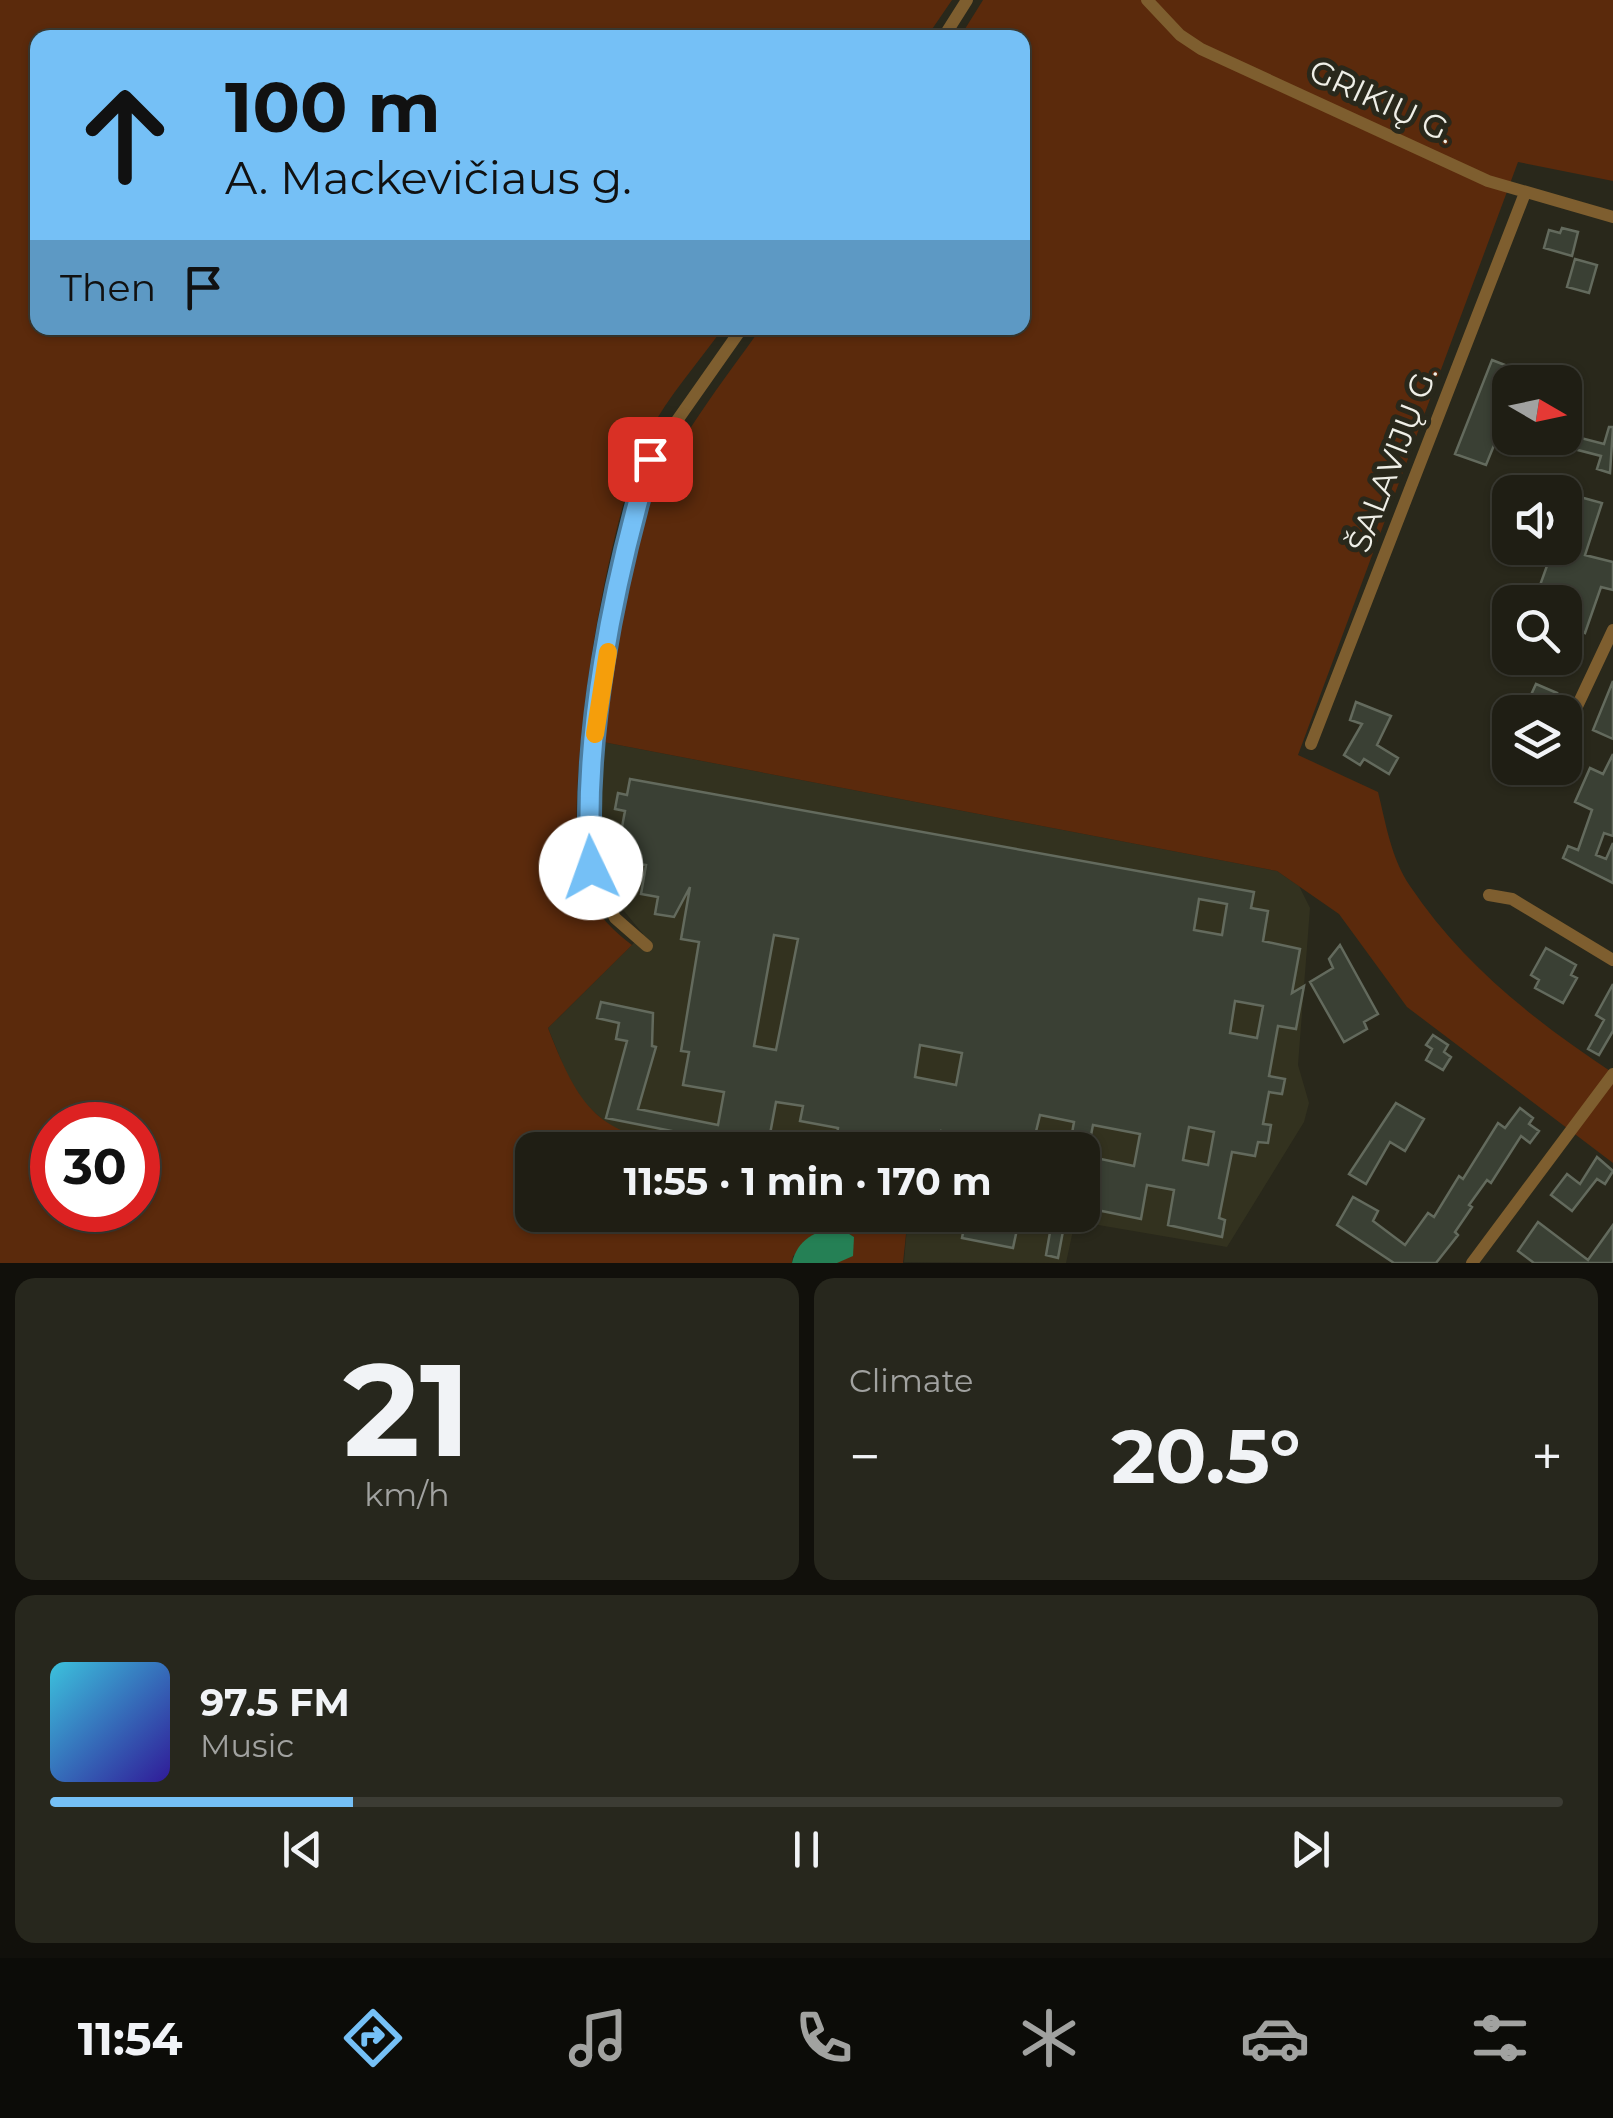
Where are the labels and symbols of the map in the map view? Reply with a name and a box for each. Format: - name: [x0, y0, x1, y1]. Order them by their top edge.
- street label: GRIKIŲ G.: [1303, 50, 1461, 152]
- street label: ŠALAVIJŲ G.: [1339, 360, 1445, 558]
- north arrow: [1492, 365, 1582, 455]
- pin: [608, 417, 693, 502]
- position arrow: [539, 816, 643, 920]
- speed limit sign: 30: [30, 1102, 160, 1232]

